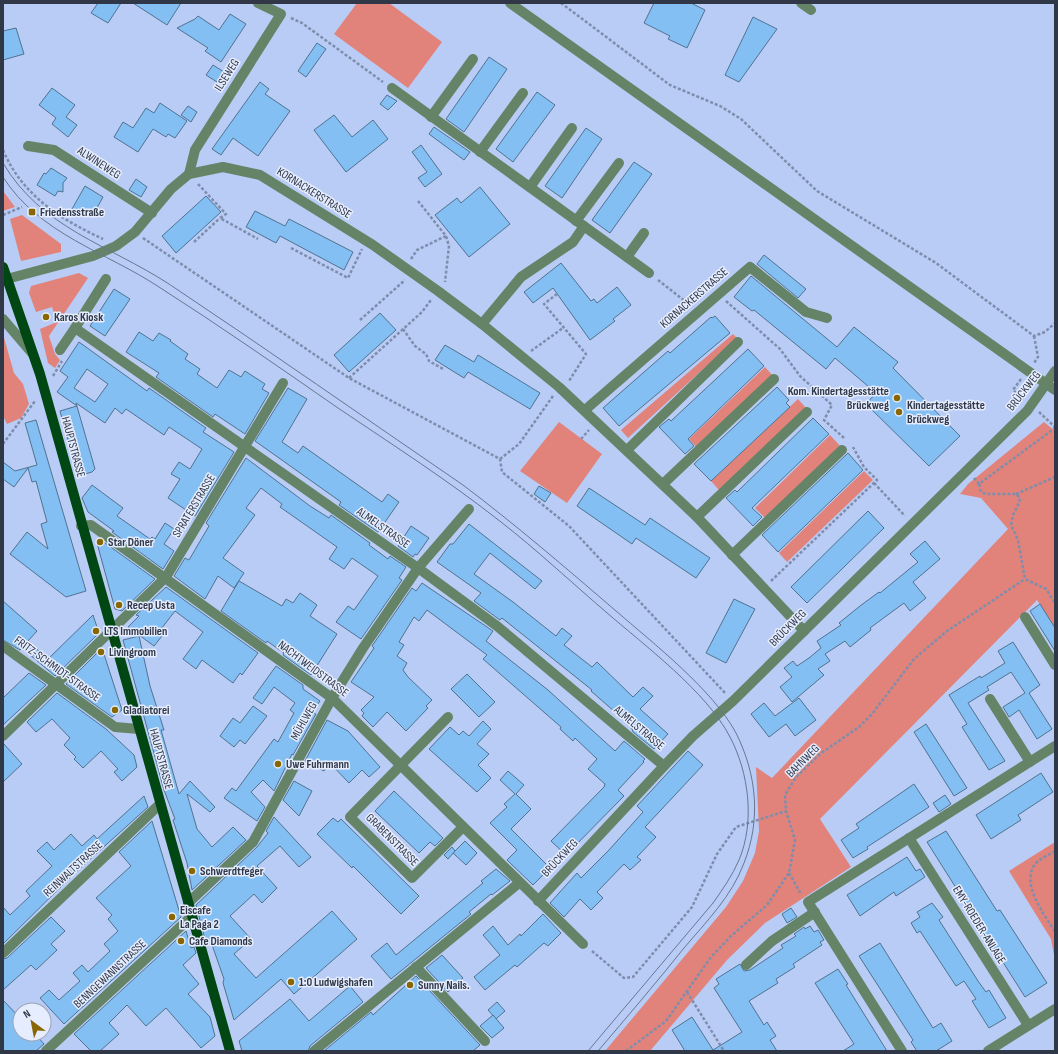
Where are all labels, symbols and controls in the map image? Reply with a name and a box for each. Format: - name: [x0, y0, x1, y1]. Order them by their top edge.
- street label: ILSEWEG: [211, 56, 243, 94]
- street label: ALWINEWEG: [74, 143, 124, 183]
- street label: KORNACKERSTRASSE: [274, 164, 354, 222]
- place label: Friedensstraße: [40, 205, 104, 220]
- marker: Friedensstraße: [27, 207, 37, 217]
- street label: KORNACKERSTRASSE: [657, 264, 731, 332]
- place label: Karos Kiosk: [54, 310, 103, 325]
- marker: Karos Kiosk: [41, 312, 51, 322]
- street label: BRÜCKWEG: [1004, 368, 1044, 414]
- place label: Kom. Kindertagesstätte Brückweg: [788, 384, 889, 413]
- marker: Kom. Kindertagesstätte Brückweg: [892, 393, 902, 403]
- place label: Kindertagesstätte Brückweg: [907, 398, 985, 427]
- marker: Kindertagesstätte Brückweg: [894, 407, 904, 417]
- street label: HAUPTSTRASSE: [58, 415, 88, 479]
- street label: SPRATERSTRASSE: [169, 472, 219, 540]
- street label: ALMELSTRASSE: [353, 504, 413, 552]
- place label: Star Döner: [108, 535, 154, 550]
- marker: Star Döner: [95, 537, 105, 547]
- place label: Recep Usta: [127, 598, 175, 613]
- marker: Recep Usta: [114, 600, 124, 610]
- street label: BRÜCKWEG: [766, 606, 810, 650]
- place label: LTS Immobilien: [104, 624, 167, 639]
- marker: LTS Immobilien: [91, 626, 101, 636]
- street label: FRITZ-SCHMIDT-STRASSE: [11, 633, 103, 705]
- street label: NACHTWEIDSTRASSE: [275, 638, 351, 700]
- place label: Livingroom: [109, 645, 156, 660]
- marker: Livingroom: [96, 647, 106, 657]
- street label: MÜHLWEG: [287, 699, 321, 743]
- street label: ALMELSTRASSE: [610, 702, 667, 754]
- place label: Gladiatorei: [123, 703, 170, 718]
- marker: Gladiatorei: [110, 705, 120, 715]
- street label: HAUPTSTRASSE: [146, 727, 176, 791]
- street label: BAHNWEG: [783, 741, 823, 781]
- place label: Uwe Fuhrmann: [286, 757, 349, 772]
- marker: Uwe Fuhrmann: [273, 759, 283, 769]
- street label: GRABENSTRASSE: [362, 810, 422, 870]
- street label: BRÜCKWEG: [539, 836, 581, 880]
- street label: REINWALTSTRASSE: [40, 838, 106, 900]
- place label: Schwerdtfeger: [200, 864, 264, 879]
- marker: Schwerdtfeger: [187, 866, 197, 876]
- street label: EMY-ROEDER-ANLAGE: [949, 883, 1009, 967]
- place label: Eiscafe La Paga 2: [180, 903, 219, 932]
- marker: Eiscafe La Paga 2: [167, 912, 177, 922]
- place label: Cafe Diamonds: [189, 934, 253, 949]
- street label: BENNGEWANNSTRASSE: [71, 936, 149, 1012]
- marker: Cafe Diamonds: [176, 936, 186, 946]
- place label: 1:0 Ludwigshafen: [299, 975, 373, 990]
- marker: 1:0 Ludwigshafen: [286, 977, 296, 987]
- place label: Sunny Nails.: [418, 978, 470, 993]
- marker: Sunny Nails.: [405, 980, 415, 990]
- north arrow: [12, 1002, 52, 1042]
- text: N: [21, 1007, 33, 1021]

